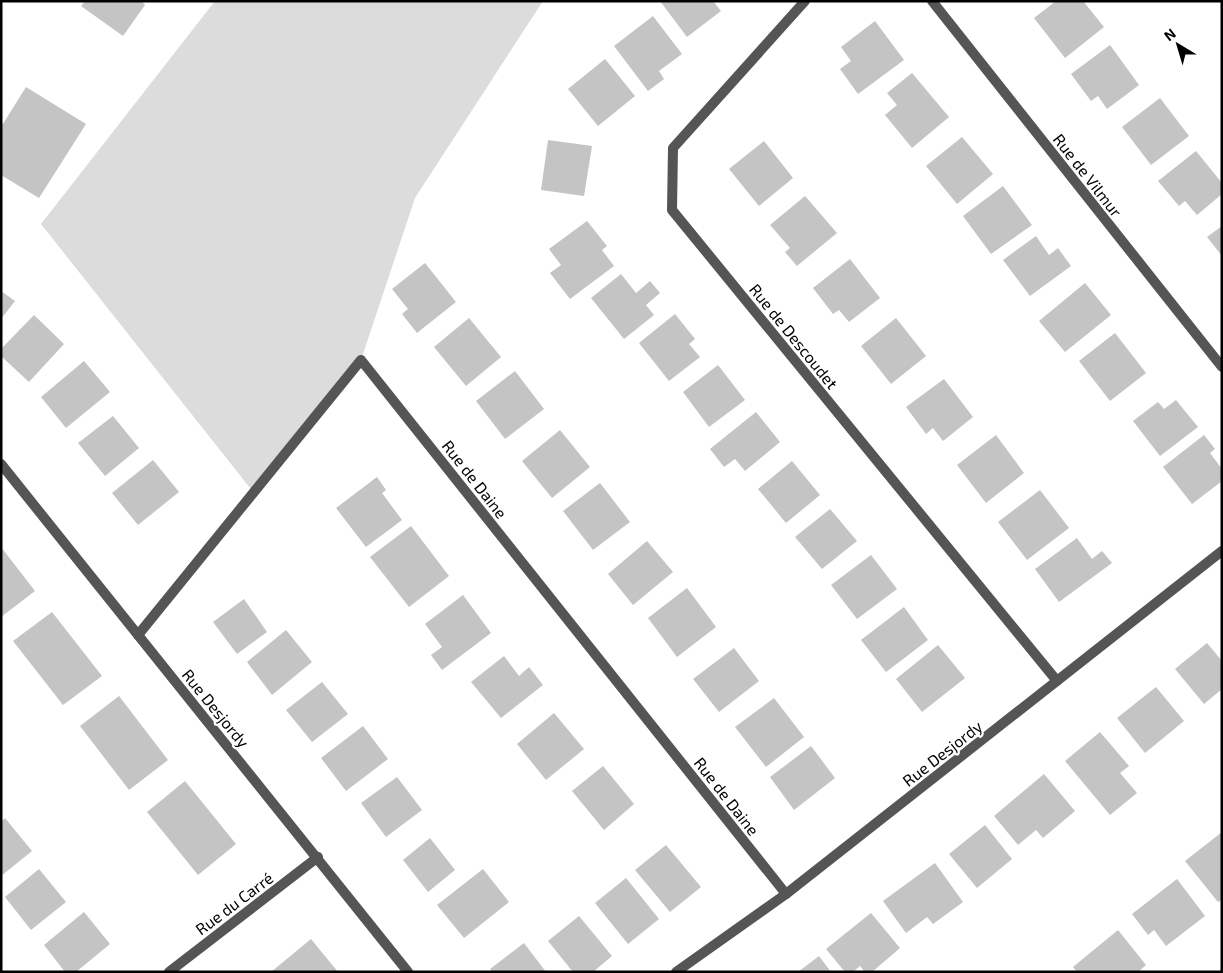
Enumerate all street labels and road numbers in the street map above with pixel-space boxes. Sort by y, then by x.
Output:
street label: Rue de Vilmur [1050,130,1127,221]
street label: Rue de Descoudet [746,280,842,392]
street label: Rue de Daine [439,436,511,522]
street label: Rue Desjordy [178,665,254,752]
street label: Rue Desjordy [899,716,987,791]
street label: Rue de Daine [691,753,763,839]
street label: Rue du Carré [191,868,277,938]

